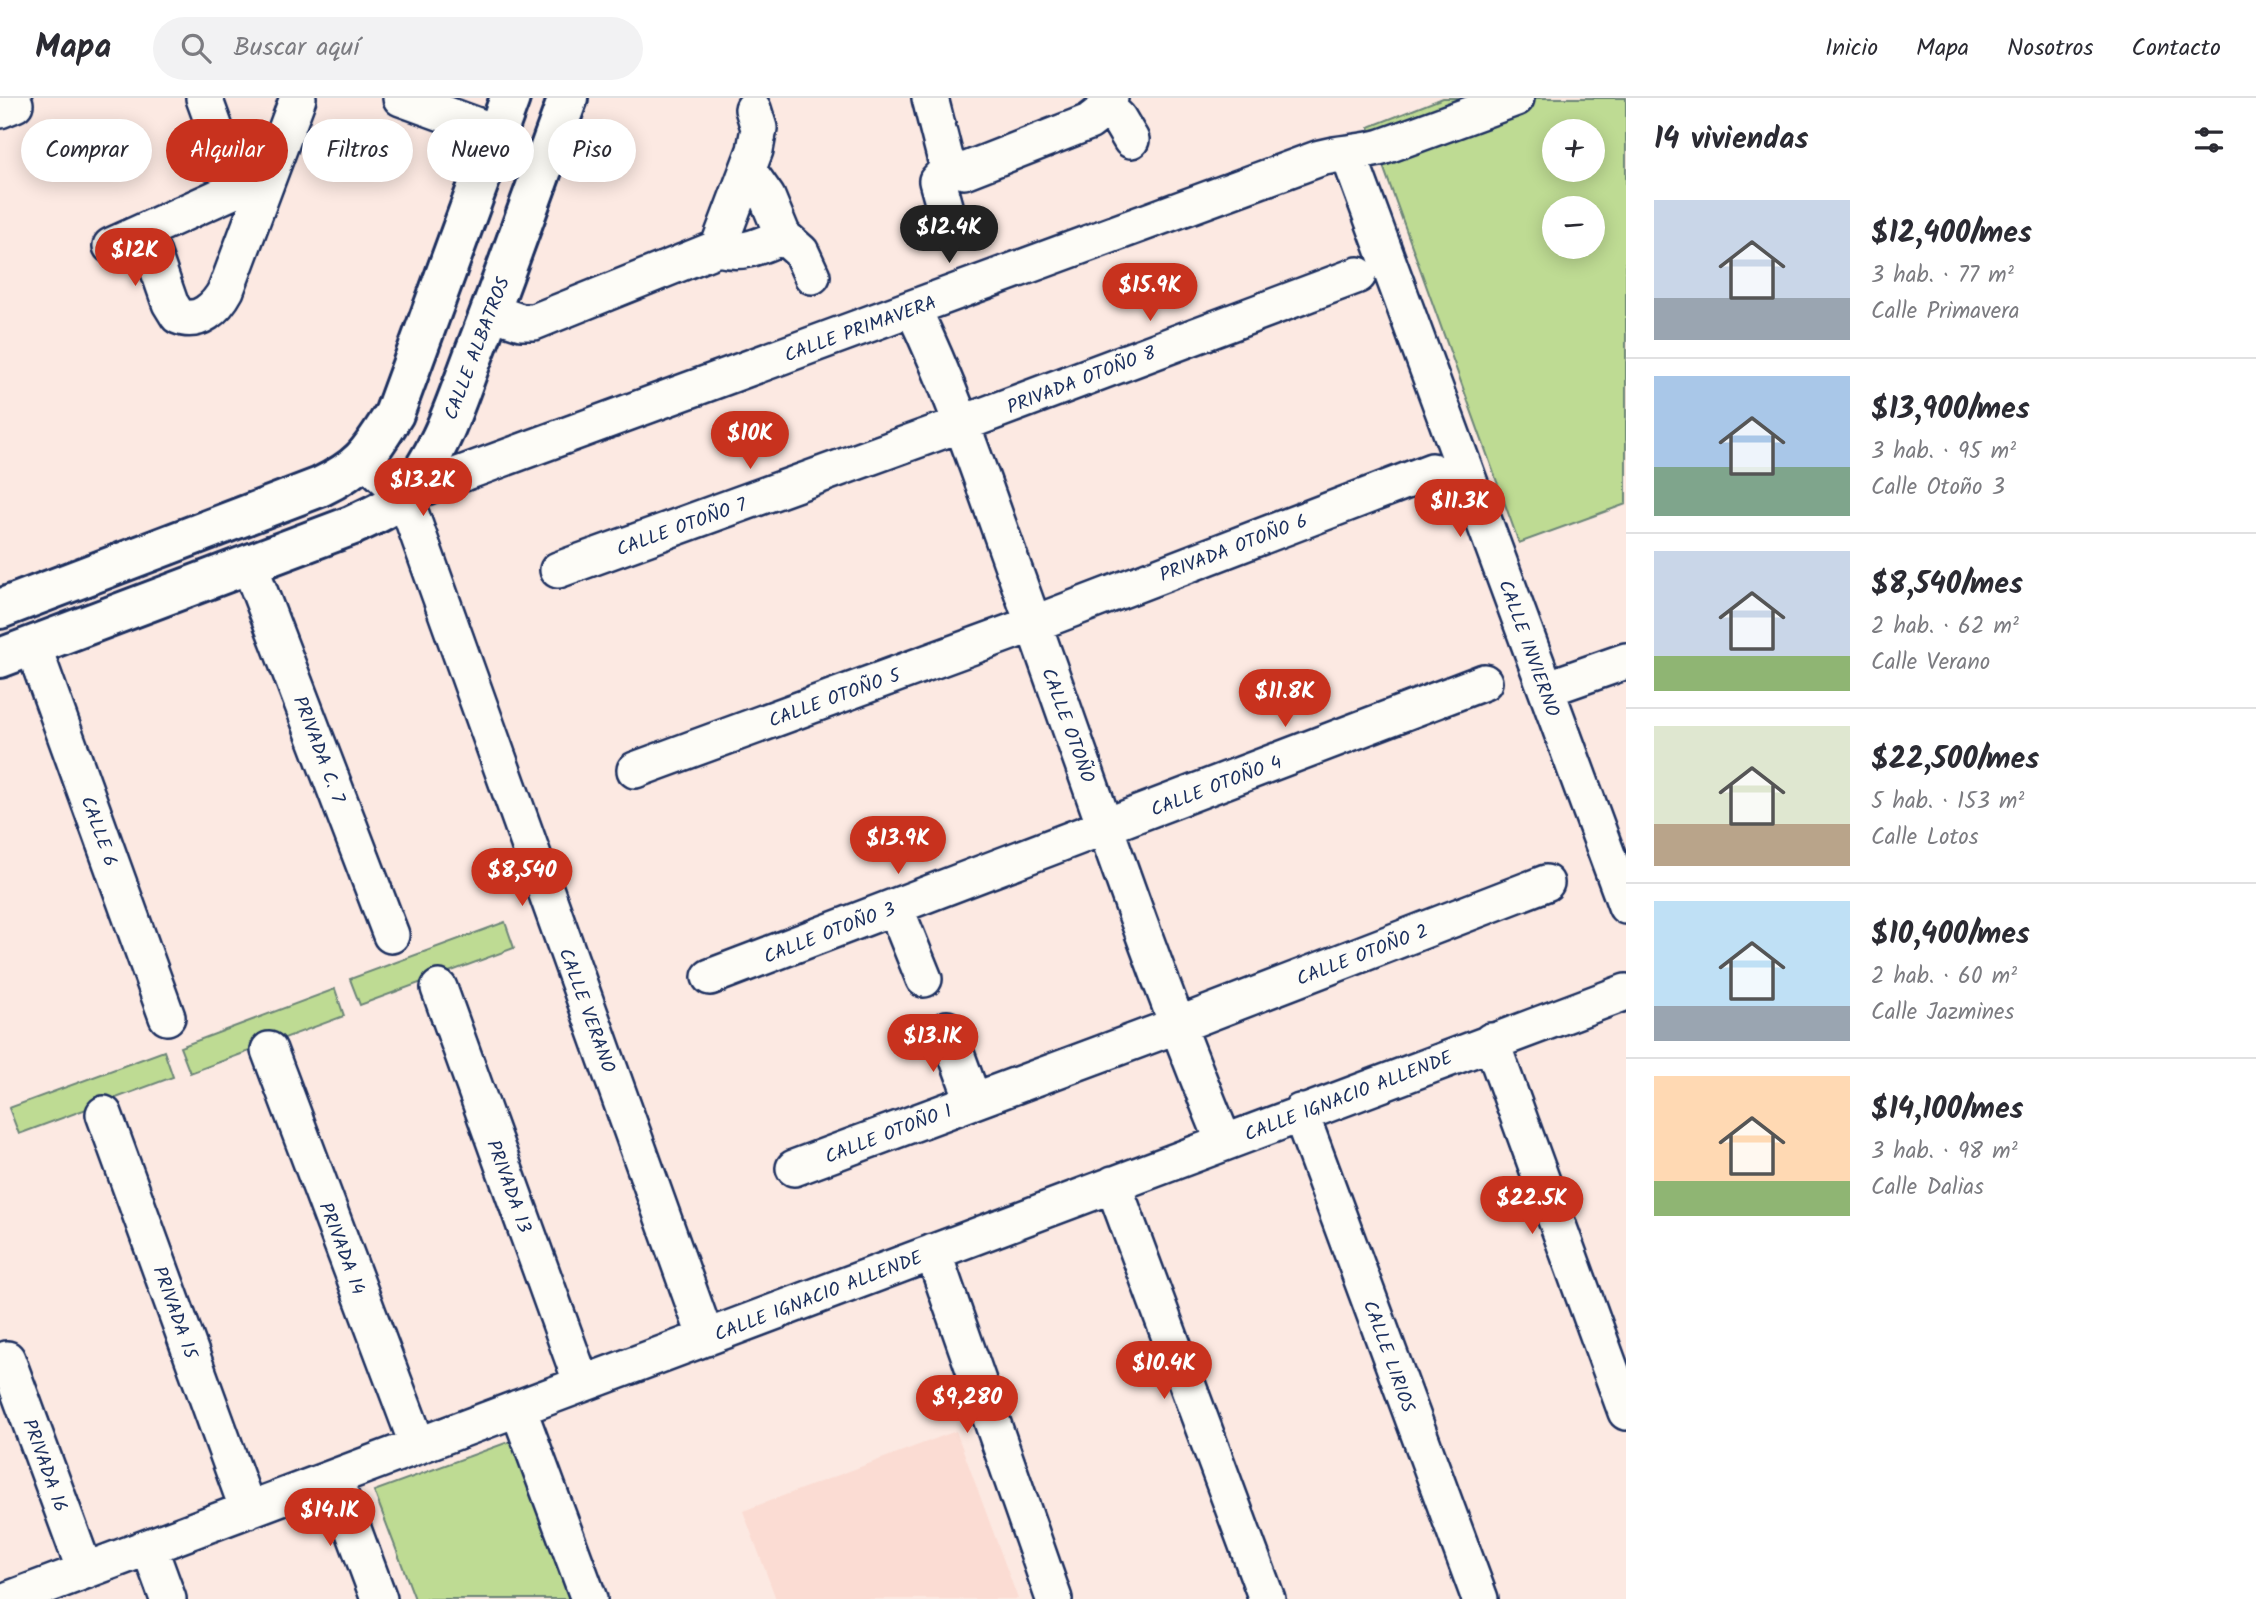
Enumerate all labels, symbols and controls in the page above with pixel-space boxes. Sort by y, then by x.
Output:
search box [153,17,643,80]
text: Mapa [35,22,111,75]
text: Buscar aquí [233,27,360,69]
icon: search [177,29,215,67]
text: Inicio [1825,29,1878,68]
text: Mapa [1916,29,1969,68]
text: Nosotros [2007,29,2094,68]
text: Contacto [2132,29,2221,68]
text: 14 viviendas [1654,116,1809,164]
chip: Comprar [21,119,152,182]
chip: Alquilar [166,119,288,182]
chip: Filtros [302,119,413,182]
chip: Nuevo [427,119,534,182]
chip: Piso [548,119,636,182]
map controls [1542,119,1605,259]
button: + [1542,119,1605,182]
icon: filters [2190,121,2228,159]
button: − [1542,196,1605,259]
pin: $12.4K [892,206,1006,265]
text: $12.4K [916,210,982,246]
text: $12,400/mes [1871,210,2032,258]
pin: $12K [94,228,176,288]
icon: home [1710,228,1794,312]
text: $12K [111,233,159,269]
text: 3 hab. · 77 m² [1871,258,2014,294]
pin: $15.9K [1093,264,1207,323]
text: $15.9K [1118,268,1182,304]
street label: CALLE ALBATROS [437,273,519,425]
street label: CALLE PRIMAVERA [780,288,941,371]
text: Calle Primavera [1871,294,2020,330]
street label: PRIVADA OTOÑO 8 [1003,338,1161,423]
text: $13,900/mes [1871,386,2030,434]
icon: home [1710,404,1794,488]
pin: $10K [709,412,791,471]
text: $10K [727,416,773,452]
text: 3 hab. · 95 m² [1871,434,2016,470]
pin: $13.2K [366,458,480,518]
text: $13.2K [390,463,456,499]
text: Calle Otoño 3 [1871,470,2005,506]
pin: $11.3K [1403,480,1517,539]
text: $11.3K [1430,484,1490,520]
street label: CALLE OTOÑO 7 [612,490,752,565]
street label: PRIVADA OTOÑO 6 [1155,507,1312,591]
text: $8,540/mes [1871,561,2023,609]
street label: CALLE INVIERNO [1489,576,1567,722]
icon: home [1710,579,1794,663]
text: 2 hab. · 62 m² [1871,609,2019,645]
text: Calle Verano [1871,645,1990,681]
street label: CALLE OTOÑO 5 [765,661,906,737]
street label: CALLE OTOÑO [1032,664,1102,788]
pin: $11.8K [1228,670,1342,729]
text: $11.8K [1255,674,1315,710]
street label: PRIVADA C. 7 [284,692,353,809]
text: $22,500/mes [1871,736,2039,784]
street label: CALLE OTOÑO 4 [1147,748,1287,826]
icon: home [1710,754,1794,838]
text: 5 hab. · 153 m² [1871,784,2024,820]
street label: CALLE 6 [72,792,125,871]
pin: $13.9K [841,816,955,876]
text: Calle Lotos [1871,820,1979,856]
text: $13.9K [866,821,930,857]
pin: $8,540 [465,848,579,908]
text: $8,540 [487,853,557,889]
street label: CALLE OTOÑO 3 [760,895,900,973]
text: $10,400/mes [1871,911,2030,959]
street label: CALLE OTOÑO 2 [1292,917,1433,995]
icon: home [1710,929,1794,1013]
street label: CALLE VERANO [550,944,623,1078]
text: 2 hab. · 60 m² [1871,959,2017,995]
text: Calle Jazmines [1871,995,2014,1031]
pin: $13.1K [876,1014,990,1074]
text: $13.1K [903,1019,963,1055]
street label: CALLE IGNACIO ALLENDE [1240,1043,1458,1150]
text: $14,100/mes [1871,1086,2024,1134]
street label: CALLE OTOÑO 1 [821,1097,957,1173]
icon: home [1710,1104,1794,1188]
text: 3 hab. · 98 m² [1871,1134,2018,1170]
street label: PRIVADA 13 [477,1136,539,1238]
text: Calle Dalias [1871,1170,1984,1206]
pin: $22.5K [1475,1176,1589,1236]
text: $22.5K [1496,1181,1568,1217]
street label: PRIVADA 14 [310,1198,372,1299]
street label: CALLE IGNACIO ALLENDE [710,1243,928,1350]
street label: PRIVADA 15 [144,1262,205,1365]
street label: CALLE LIRIOS [1354,1296,1422,1417]
pin: $10.4K [1107,1342,1221,1401]
text: $10.4K [1132,1346,1196,1382]
pin: $9,280 [910,1376,1024,1435]
text: $9,280 [932,1380,1002,1416]
street label: PRIVADA 16 [13,1415,75,1516]
pin: $14.1K [273,1488,387,1548]
text: $14.1K [300,1493,360,1529]

